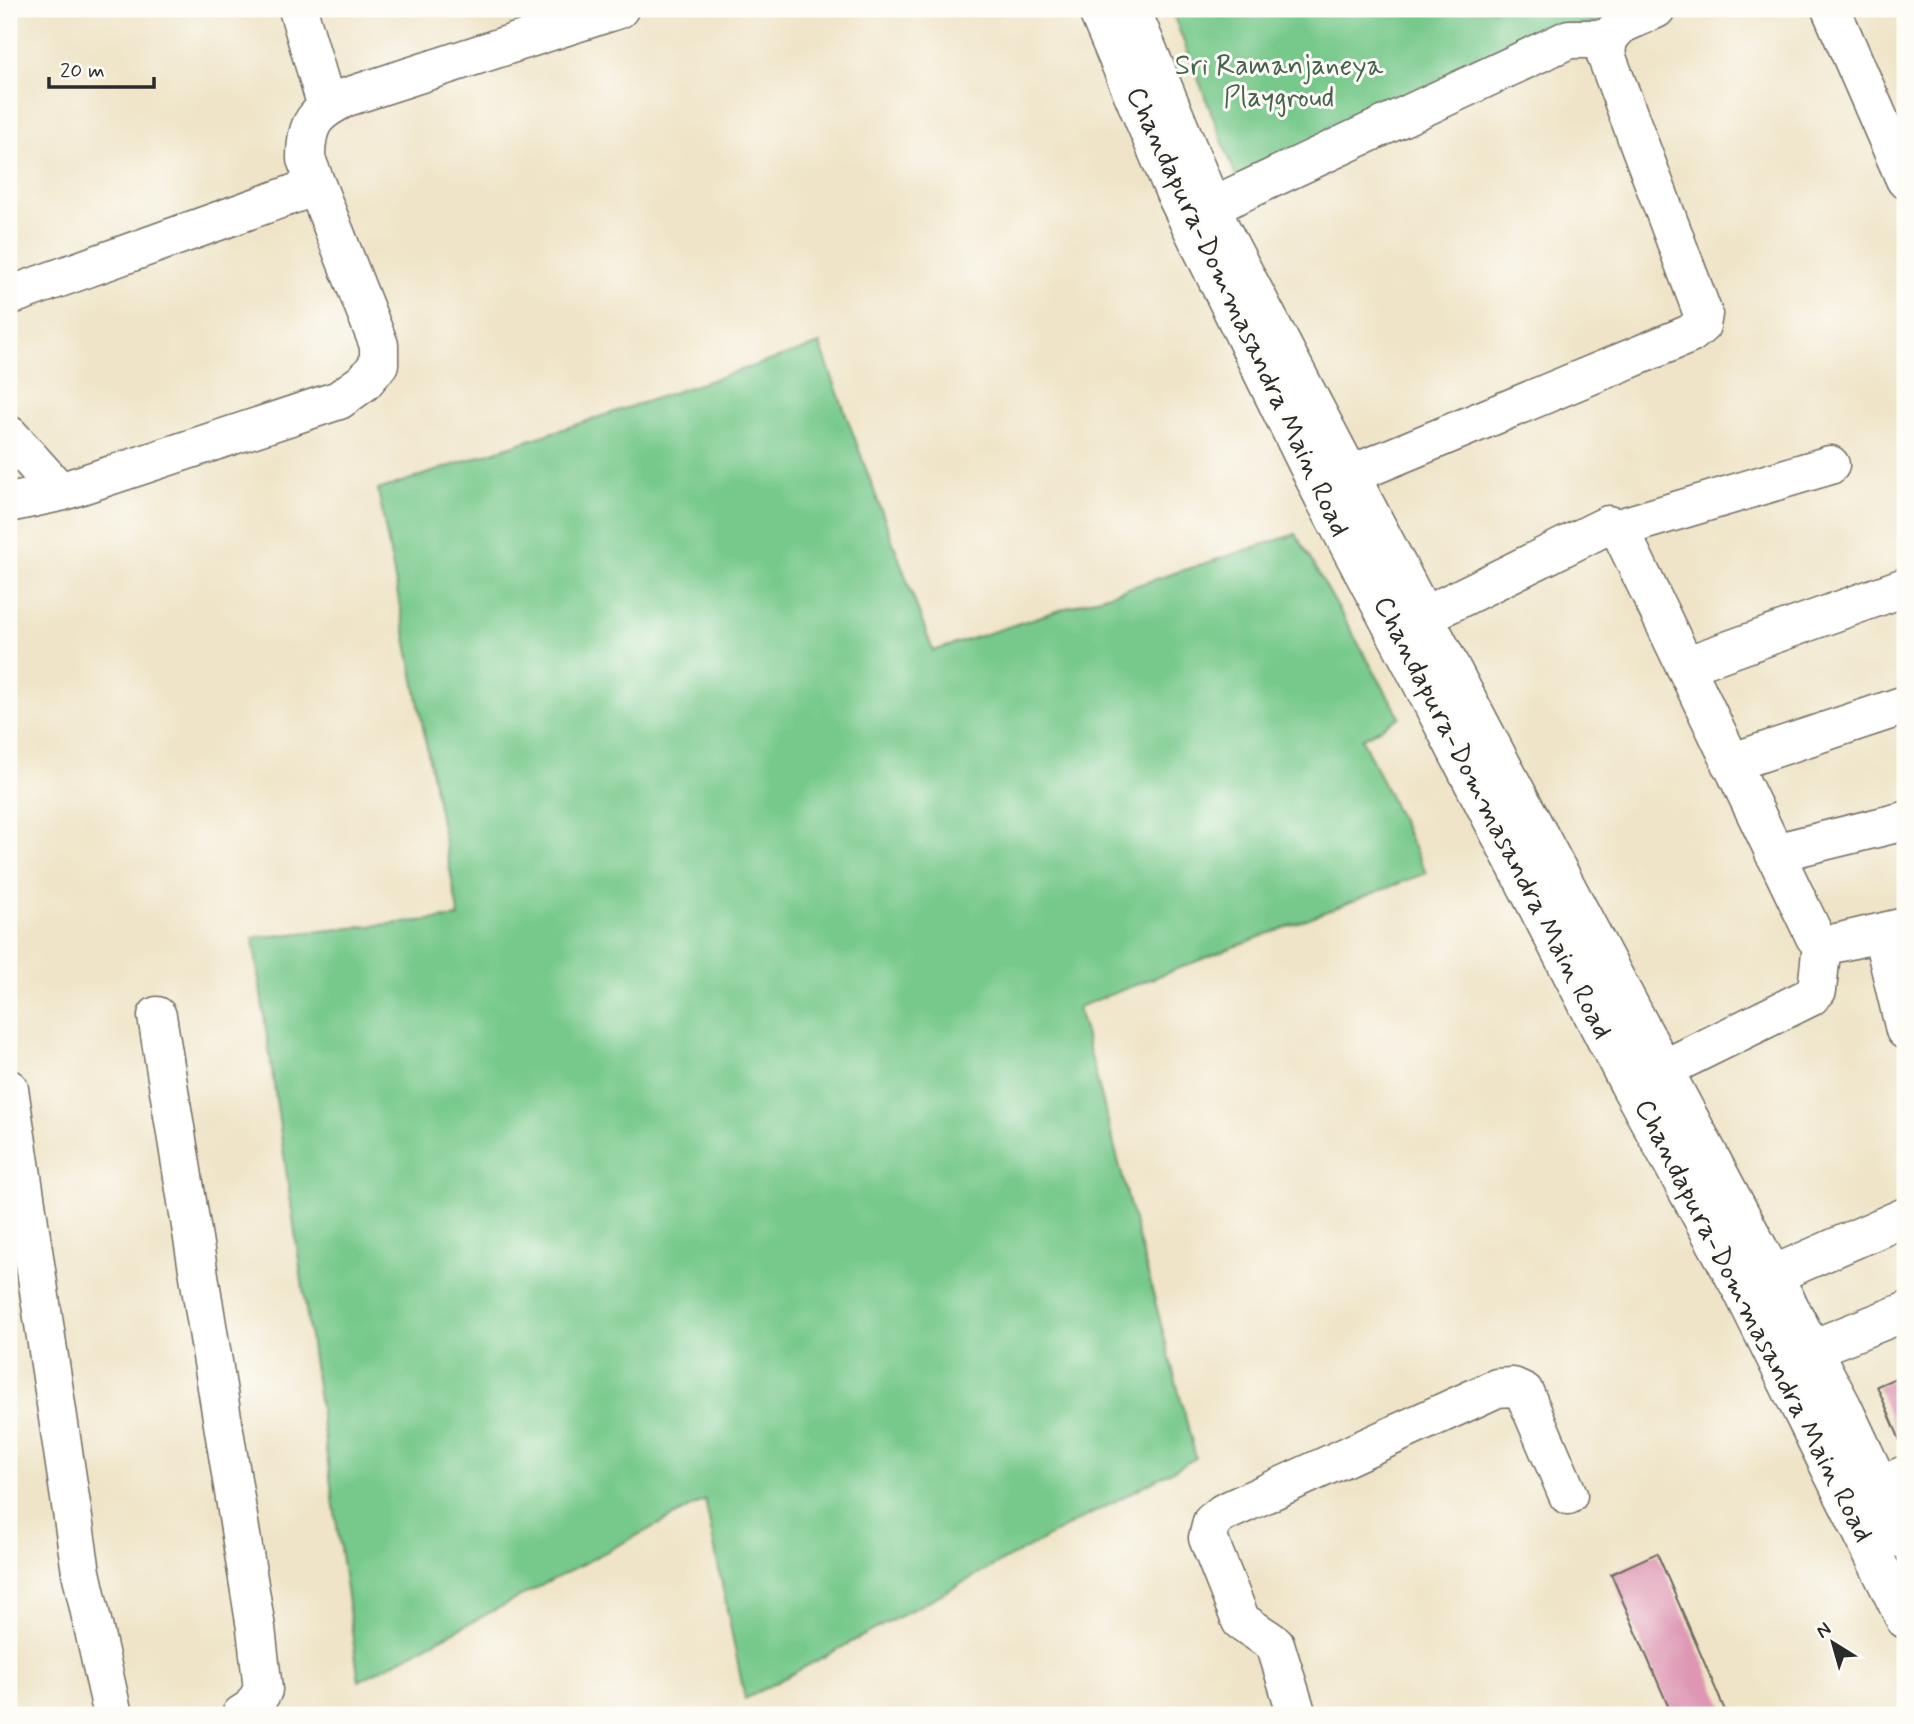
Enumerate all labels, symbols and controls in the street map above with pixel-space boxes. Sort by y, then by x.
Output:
scale bar [49,46,154,90]
park label: Sri Ramanjaneya Playgroud [1175,48,1384,117]
text: 20 m [60,57,105,85]
street label: Chandapura-Dommasandra Main Road [1116,81,1358,543]
street label: Chandapura-Dommasandra Main Road [1364,590,1620,1046]
street label: Chandapura-Dommasandra Main Road [1625,1093,1881,1549]
north arrow [1798,1608,1868,1678]
text: N [1811,1617,1836,1644]

